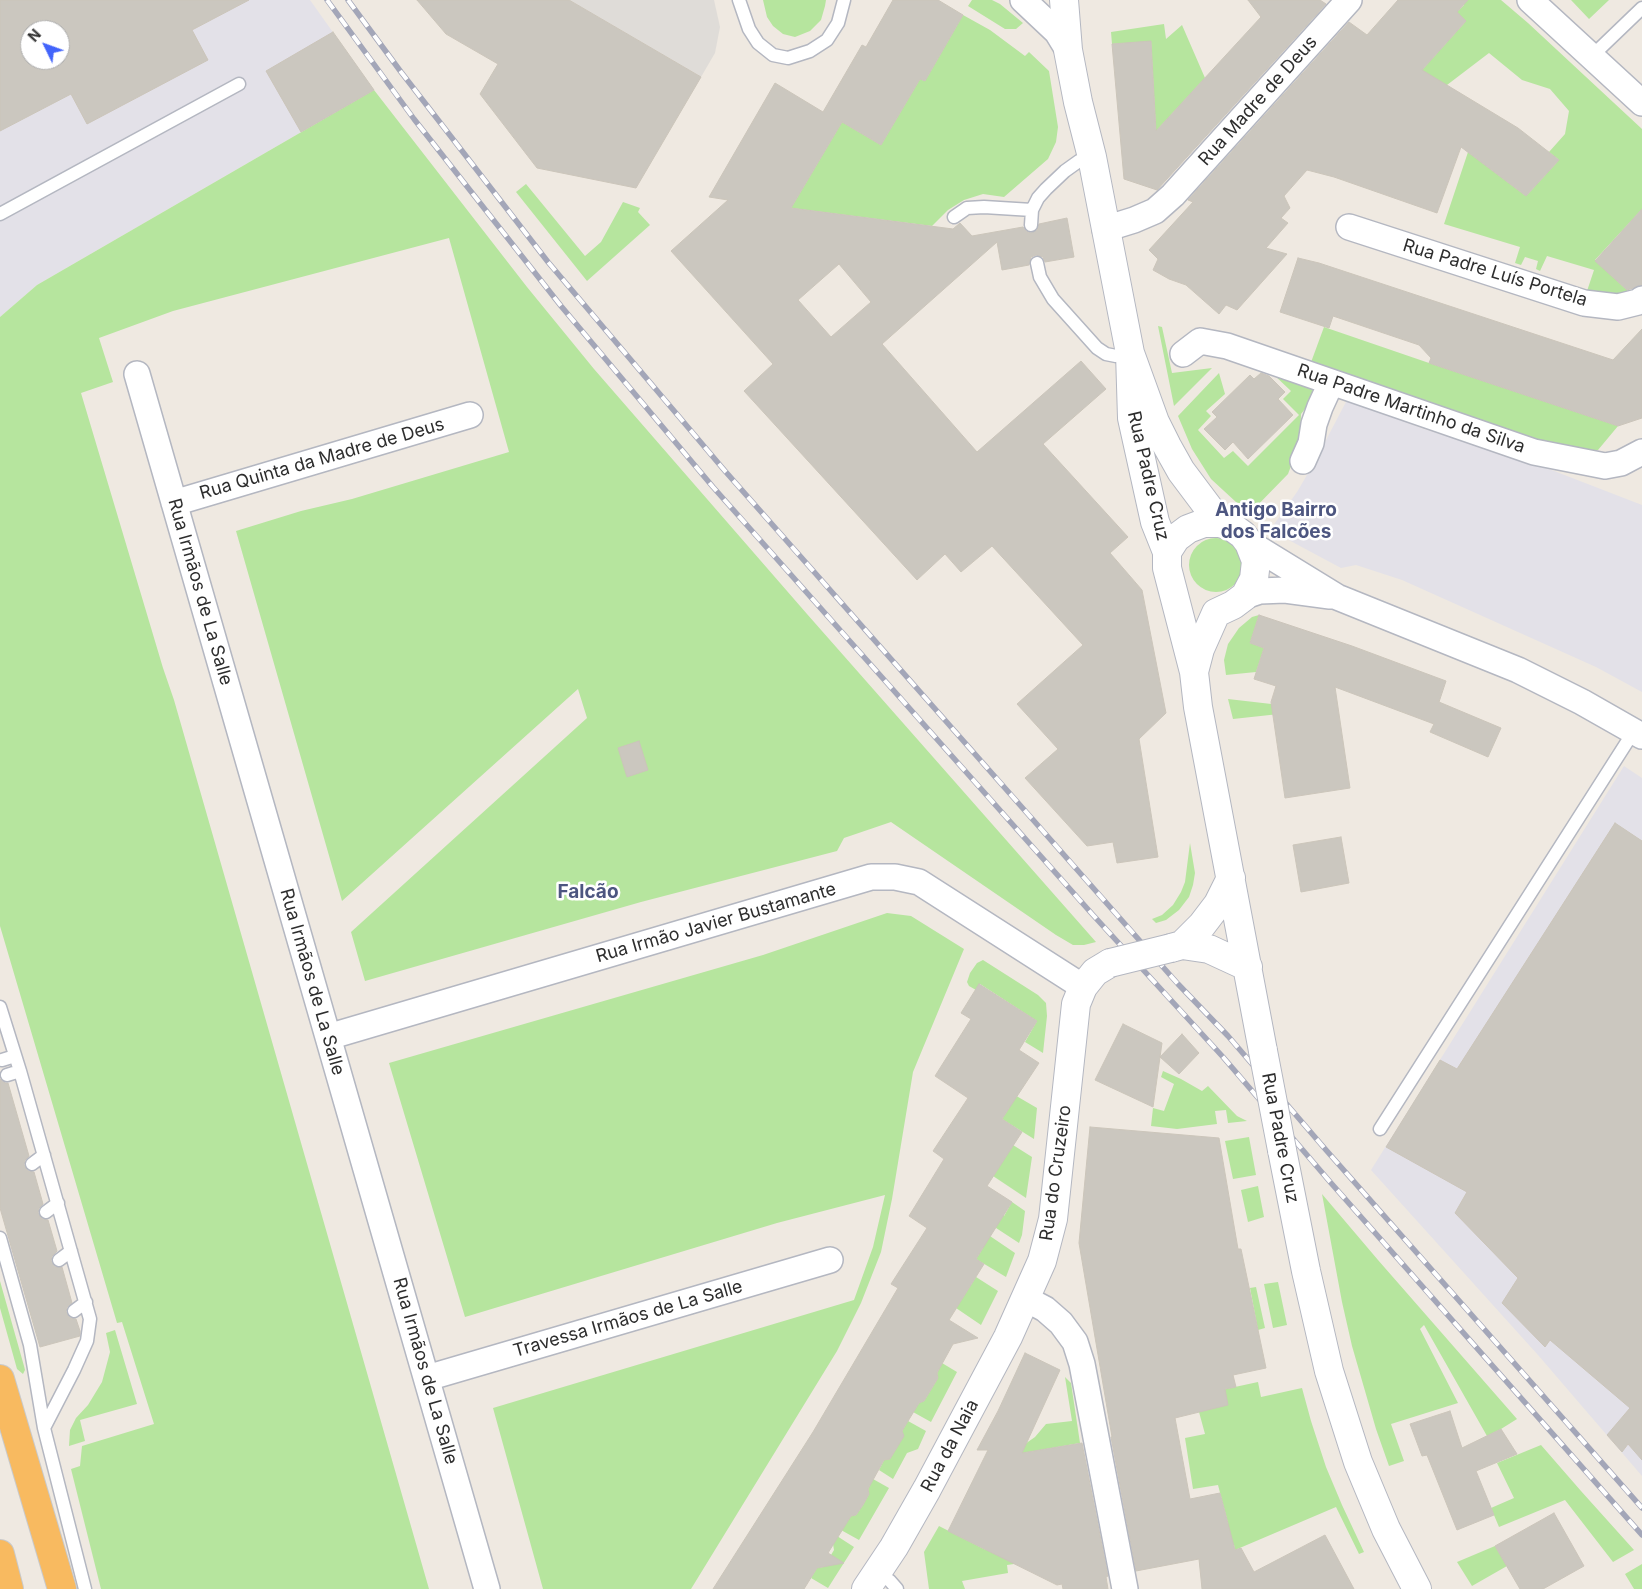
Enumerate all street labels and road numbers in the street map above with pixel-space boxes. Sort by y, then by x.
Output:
street label: Rua Madre de Deus [1194,32,1322,170]
street label: Rua Padre Luís Portela [1400,235,1590,311]
street label: Rua Padre Martinho da Silva [1294,360,1528,458]
street label: Rua Padre Cruz [1123,409,1173,543]
street label: Rua Quinta da Madre de Deus [197,414,447,504]
street label: Rua Irmãos de La Salle [163,496,237,688]
street label: Rua Irmão Javier Bustamante [594,878,838,968]
street label: Rua Irmãos de La Salle [275,886,349,1078]
street label: Rua Padre Cruz [1257,1071,1303,1205]
street label: Rua do Cruzeiro [1036,1104,1076,1242]
street label: Rua Irmãos de La Salle [388,1275,462,1467]
street label: Travessa Irmãos de La Salle [511,1276,745,1362]
street label: Rua da Naia [917,1396,983,1496]

